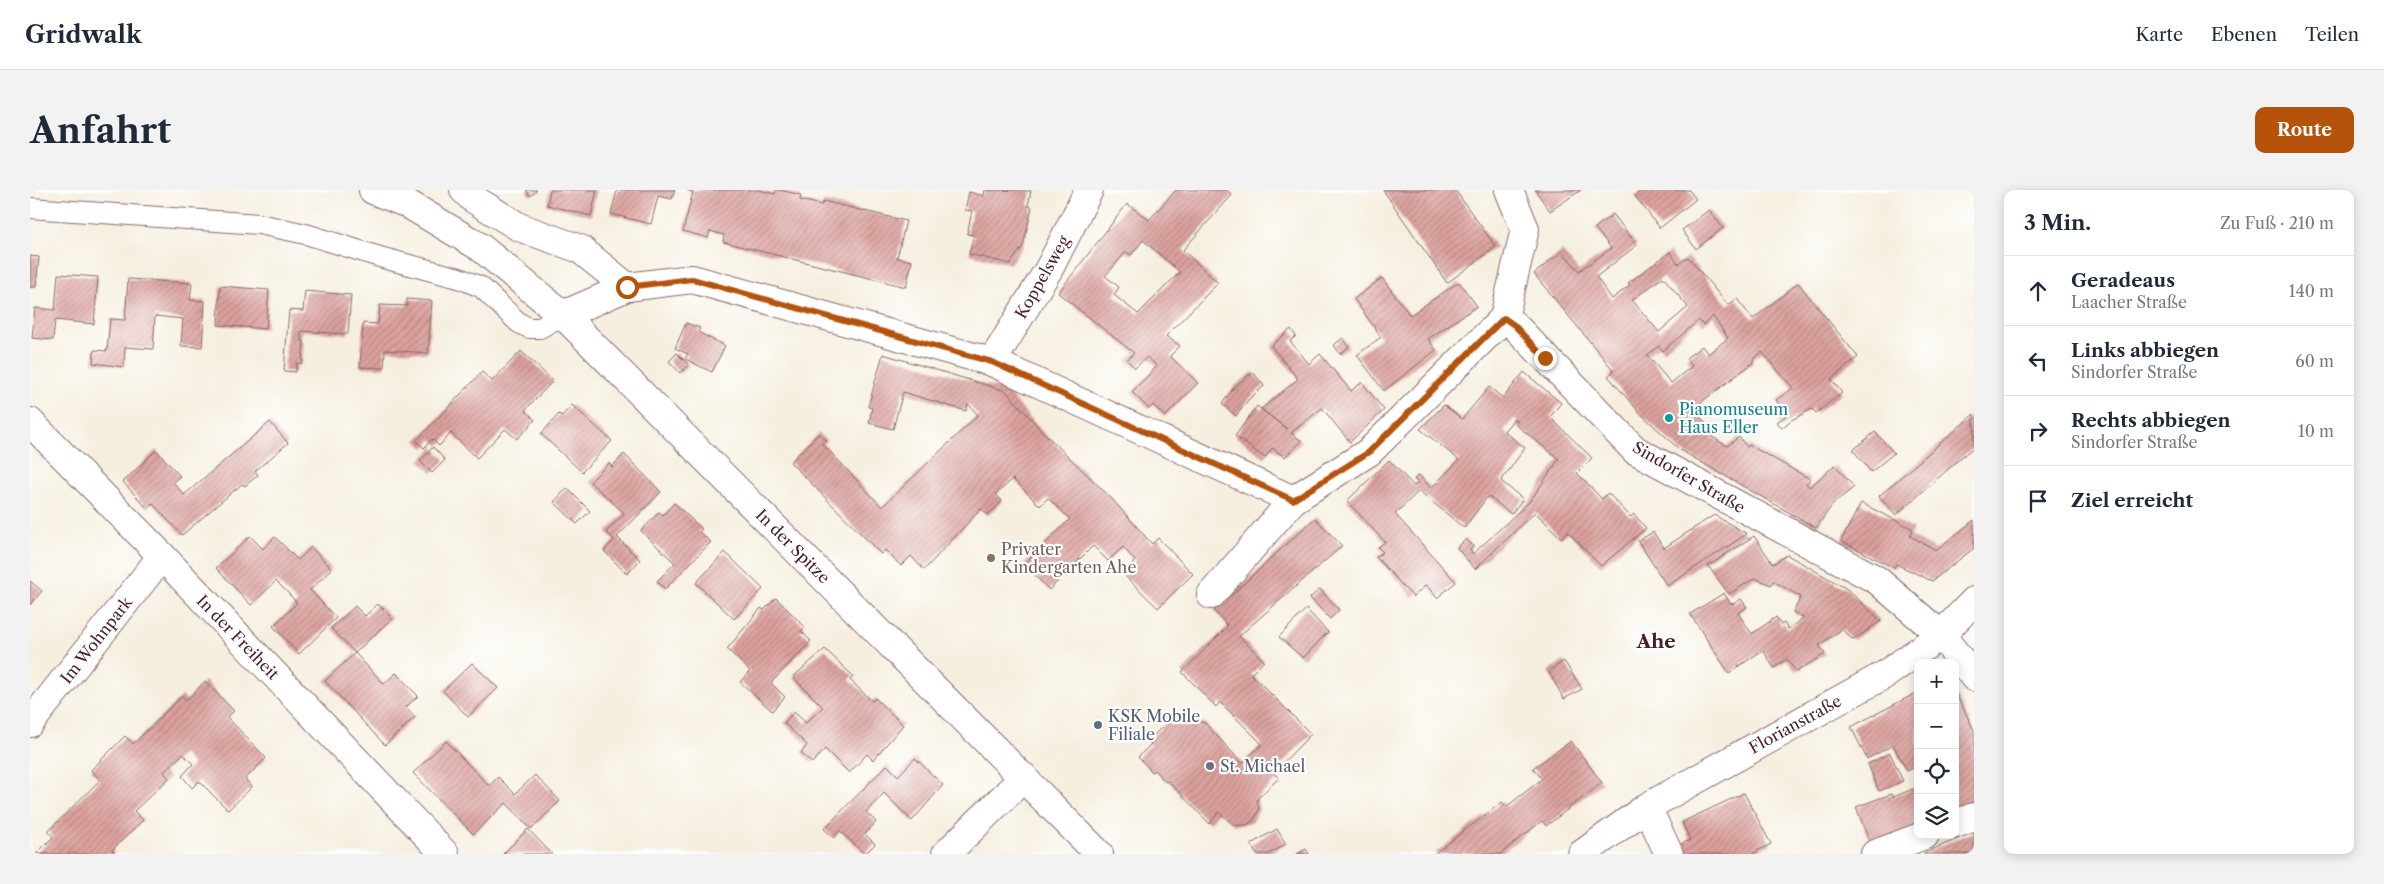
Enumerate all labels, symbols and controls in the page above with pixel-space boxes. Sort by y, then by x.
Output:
text: Gridwalk [25,20,142,49]
text: Karte [2135,24,2183,46]
text: Ebenen [2211,24,2277,46]
text: Teilen [2305,24,2359,46]
button: Route [2255,107,2354,153]
text: Anfahrt [30,109,171,152]
text: 3 Min. [2024,210,2091,235]
text: Zu Fuß · 210 m [2220,213,2334,233]
street label: Koppelsweg [1010,232,1074,322]
text: Geradeaus [2071,269,2175,292]
route start [616,276,639,299]
icon: ahead [2024,277,2052,305]
text: 140 m [2289,281,2334,301]
text: Laacher Straße [2071,292,2187,312]
text: Links abbiegen [2071,339,2219,362]
route end [1534,347,1557,370]
icon: left [2024,347,2052,375]
text: 60 m [2295,351,2334,371]
text: Sindorfer Straße [2071,362,2197,382]
place label: Pianomuseum Haus Eller [1679,399,1788,437]
text: Rechts abbiegen [2071,409,2231,432]
marker: Pianomuseum Haus Eller [1663,412,1675,424]
icon: right [2024,417,2052,445]
text: 10 m [2298,421,2334,441]
text: Sindorfer Straße [2071,432,2197,452]
street label: Sindorfer Straße [1629,437,1749,517]
icon: arrive [2024,487,2052,515]
text: Ziel erreicht [2071,489,2193,512]
street label: In der Spitze [752,505,834,587]
place label: Privater Kindergarten Ahe [1001,539,1136,577]
marker: Privater Kindergarten Ahe [985,552,997,564]
street label: In der Freiheit [193,591,284,684]
street label: Im Wohnpark [56,592,137,687]
district label: Ahe [1635,630,1676,653]
map controls [1914,659,1959,839]
button: + [1914,659,1959,704]
street label: Florianstraße [1745,690,1845,758]
button: − [1914,704,1959,749]
place label: KSK Mobile Filiale [1108,706,1200,744]
marker: KSK Mobile Filiale [1092,719,1104,731]
button: locate [1914,749,1959,794]
place label: St. Michael [1220,756,1306,776]
marker: St. Michael [1204,760,1216,772]
button: layers [1914,794,1959,839]

